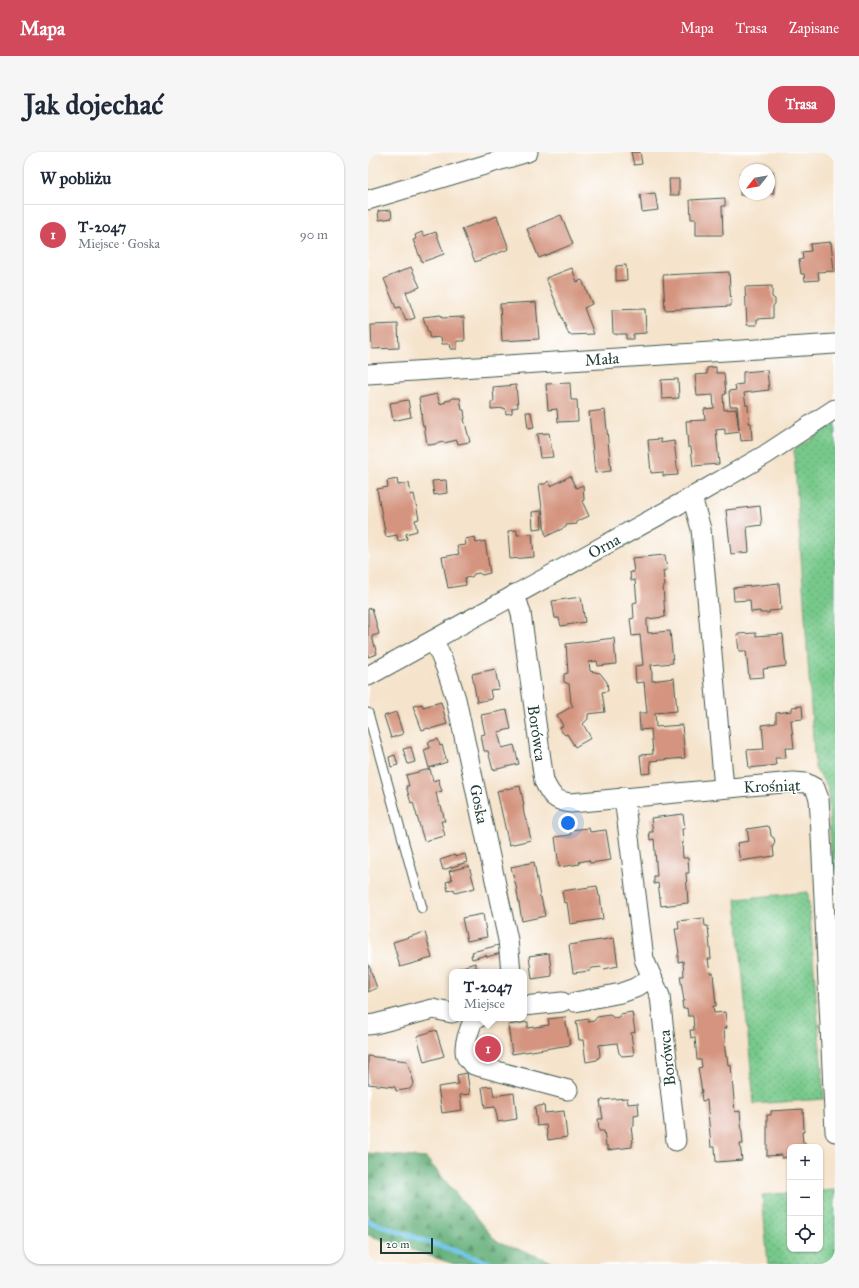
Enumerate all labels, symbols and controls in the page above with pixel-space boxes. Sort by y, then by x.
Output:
text: Mapa [20,17,65,40]
text: Mapa [680,20,714,37]
text: Trasa [736,20,767,37]
text: Zapisane [789,20,839,37]
button: Trasa [768,86,835,123]
text: Jak dojechać [24,87,163,122]
north arrow [739,164,775,200]
text: W pobliżu [40,168,111,189]
text: T-2047 [78,218,126,236]
text: 1 [50,227,56,243]
text: 90 m [300,227,328,243]
text: Miejsce · Goska [78,236,160,252]
street label: Mała [584,348,620,370]
street label: Orna [585,529,624,562]
street label: Borówca [524,704,550,763]
street label: Krośniąt [743,776,801,796]
street label: Goska [466,783,492,826]
your location [558,813,578,833]
popup [449,969,527,1021]
text: T-2047 [464,978,512,996]
text: Miejsce [464,996,505,1012]
street label: Borówca [655,1029,679,1087]
pin: 1 [475,1034,501,1064]
map controls [787,1144,823,1252]
button: + [787,1144,823,1180]
button: − [787,1180,823,1216]
button: locate [787,1216,823,1252]
scale bar [380,1236,433,1255]
text: 20 m [386,1238,409,1251]

